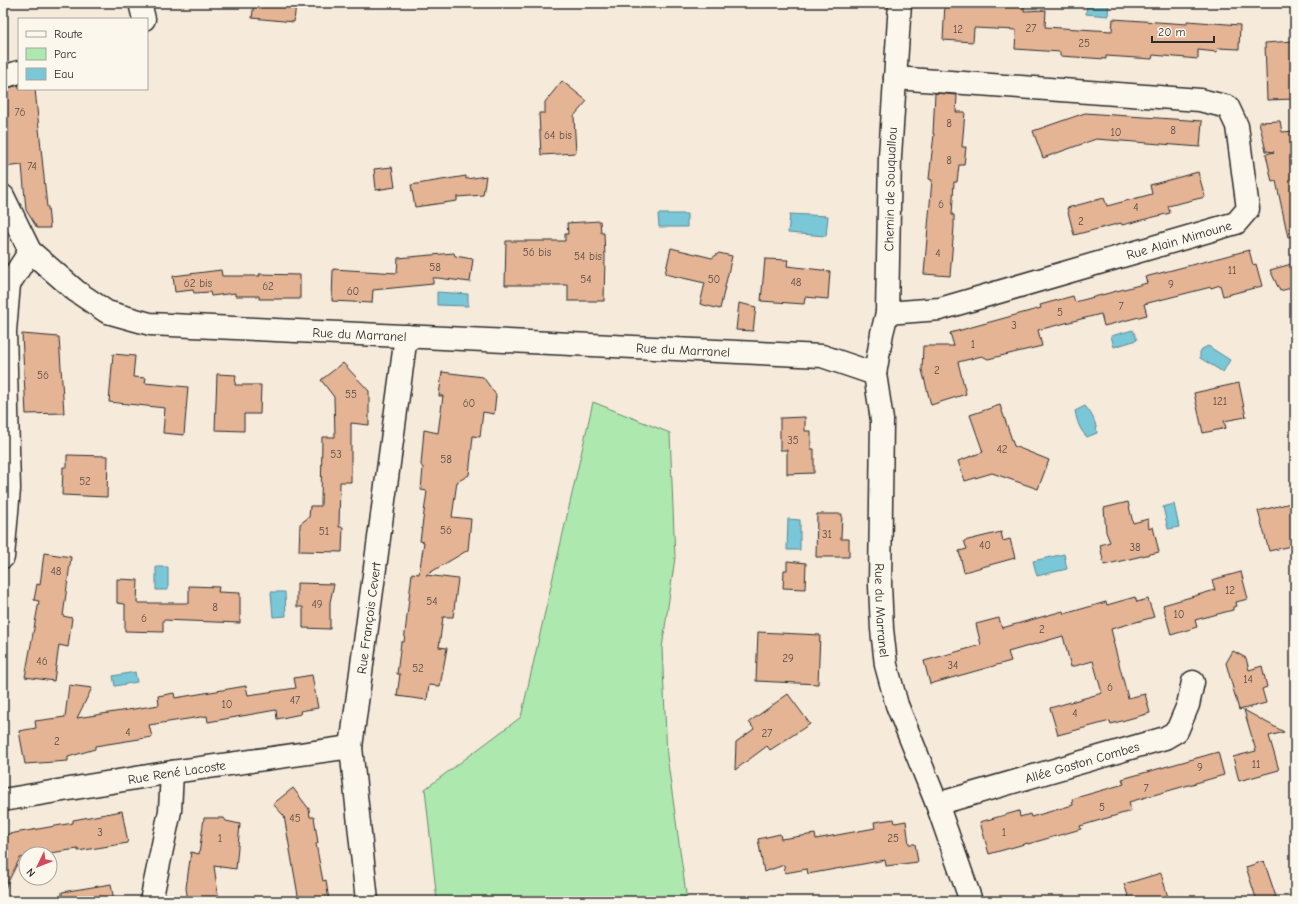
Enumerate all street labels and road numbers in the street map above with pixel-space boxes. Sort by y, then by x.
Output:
street label: Chemin de Souquallou [881,127,899,252]
street label: Rue Alain Mimoune [1125,217,1234,262]
street label: Rue du Marranel [312,324,407,344]
street label: Rue du Marranel [636,340,730,359]
street label: Rue François Cevert [353,560,383,675]
street label: Rue du Marranel [872,563,893,658]
street label: Allée Gaston Combes [1023,738,1141,786]
street label: Rue René Lacoste [127,757,227,787]

